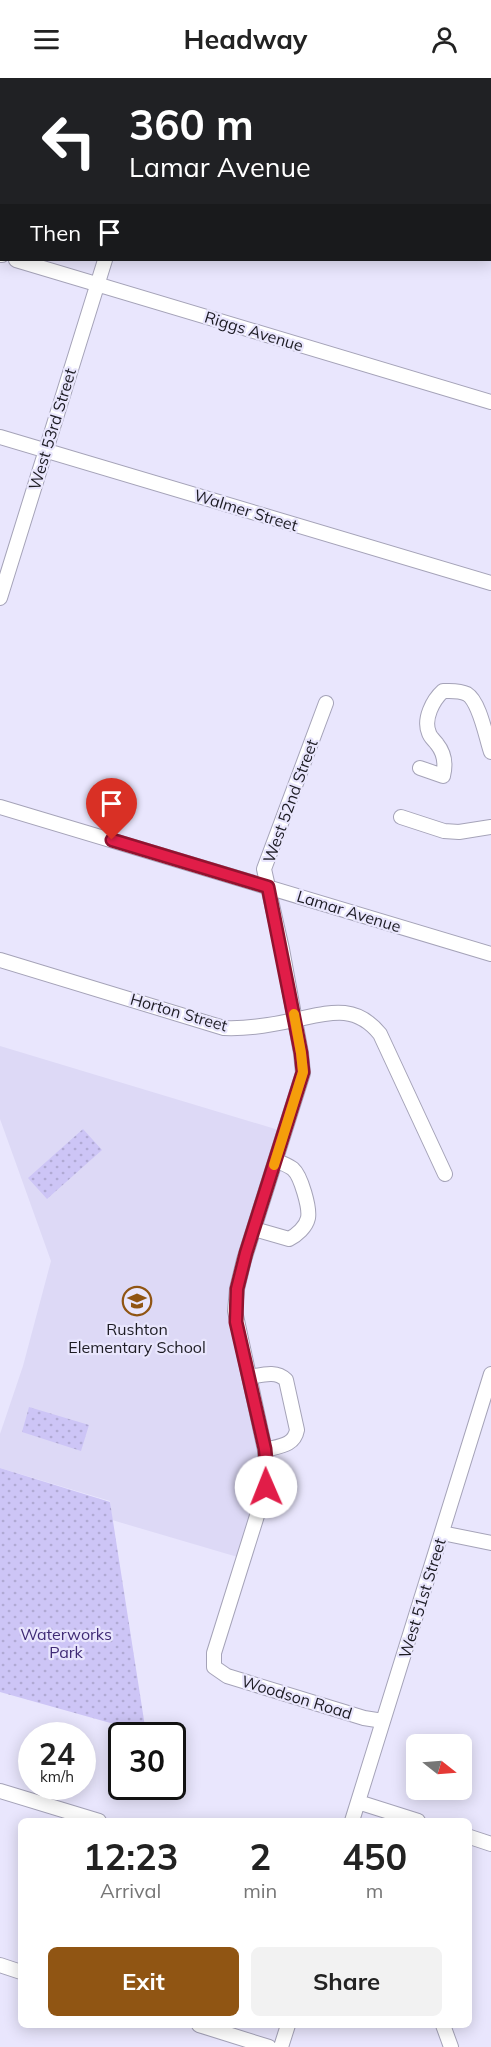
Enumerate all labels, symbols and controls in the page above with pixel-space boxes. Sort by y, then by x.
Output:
text: Headway [183,22,308,56]
icon: menu [30,23,63,56]
icon: person [428,23,461,56]
text: 360 m [129,98,254,151]
icon: left [30,102,108,180]
text: Lamar Avenue [129,150,311,184]
icon: arrive [93,216,126,249]
text: Then [30,219,81,247]
street label: Riggs Avenue [202,307,306,355]
street label: West 53rd Street [24,365,80,492]
street label: Walmer Street [192,485,301,535]
street label: West 52nd Street [258,736,322,865]
pin [86,778,137,840]
icon: arrive [95,787,128,820]
street label: Lamar Avenue [295,886,403,936]
street label: Horton Street [128,989,230,1036]
school or university icon: Rushton Elementary School [121,1285,153,1317]
place label: Rushton Elementary School [68,1319,206,1357]
position arrow [234,1455,298,1519]
street label: West 51st Street [394,1535,450,1660]
park label: Waterworks Park [20,1624,112,1662]
street label: Woodson Road [239,1671,355,1723]
speed limit sign: 30 [108,1722,186,1800]
north arrow [406,1734,472,1800]
map controls [406,1734,472,1800]
text: 24 [39,1735,75,1773]
text: km/h [40,1767,74,1786]
text: 12:23 [83,1834,178,1879]
text: 2 [249,1834,271,1879]
text: 450 [342,1834,407,1879]
text: Arrival [100,1878,161,1903]
text: min [243,1878,277,1903]
text: m [366,1878,383,1903]
button: Exit [48,1947,239,2016]
button: Share [251,1947,442,2016]

